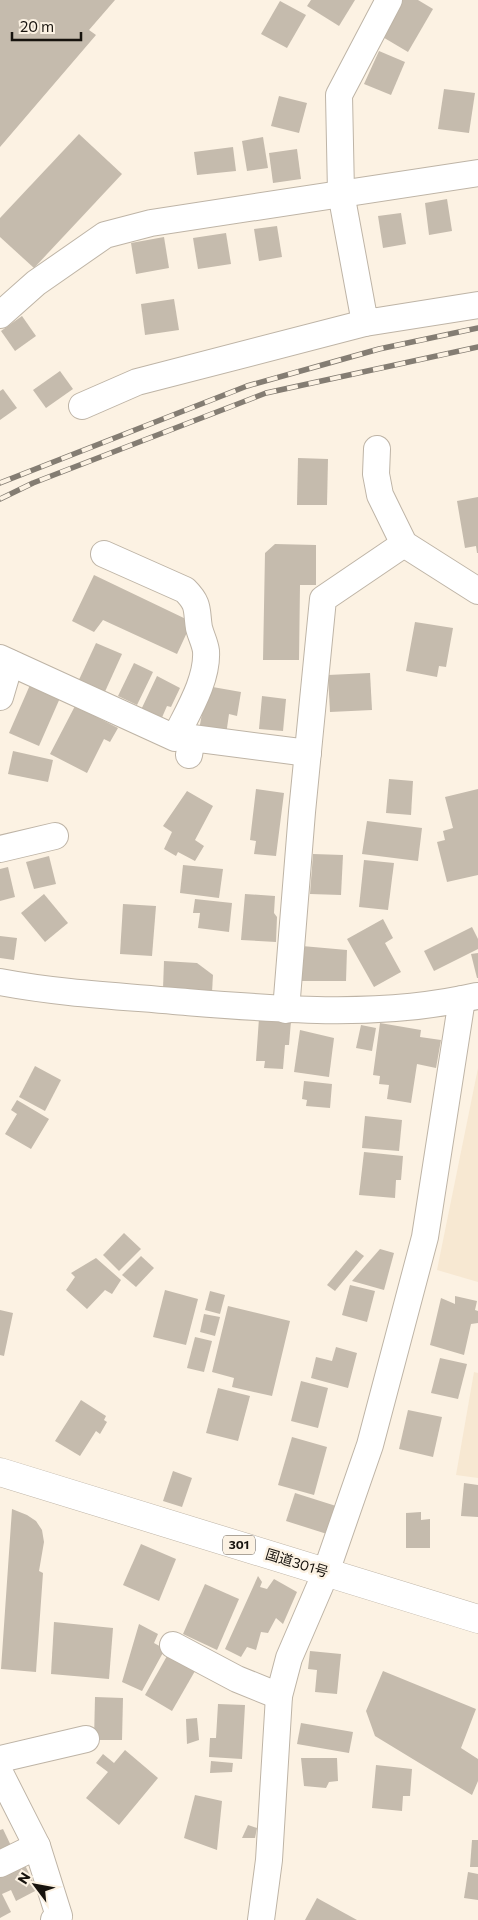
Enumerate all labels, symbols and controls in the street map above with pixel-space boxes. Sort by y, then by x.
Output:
scale bar [12,10,81,42]
text: 20 m [20,17,54,35]
road number: 301 [223,1536,255,1554]
street label: 国道301号 [264,1545,331,1580]
north arrow [10,1860,60,1910]
text: N [14,1869,34,1887]

